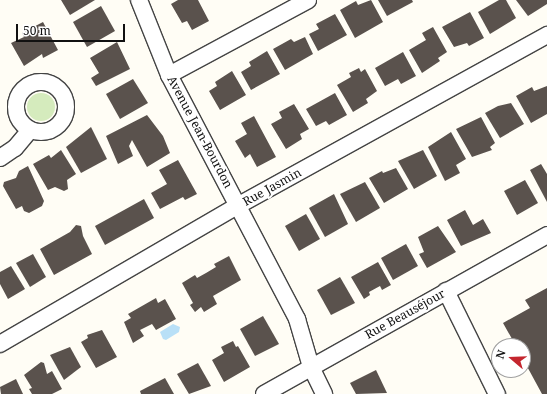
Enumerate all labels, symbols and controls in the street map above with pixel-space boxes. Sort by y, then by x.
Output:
scale bar [18,16,127,42]
text: 50 m [23,22,51,39]
street label: Avenue Jean-Bourdon [164,73,236,191]
street label: Rue Jasmin [240,165,304,209]
street label: Rue Beauséjour [362,286,448,342]
north arrow [491,338,531,378]
text: N [492,348,509,361]

